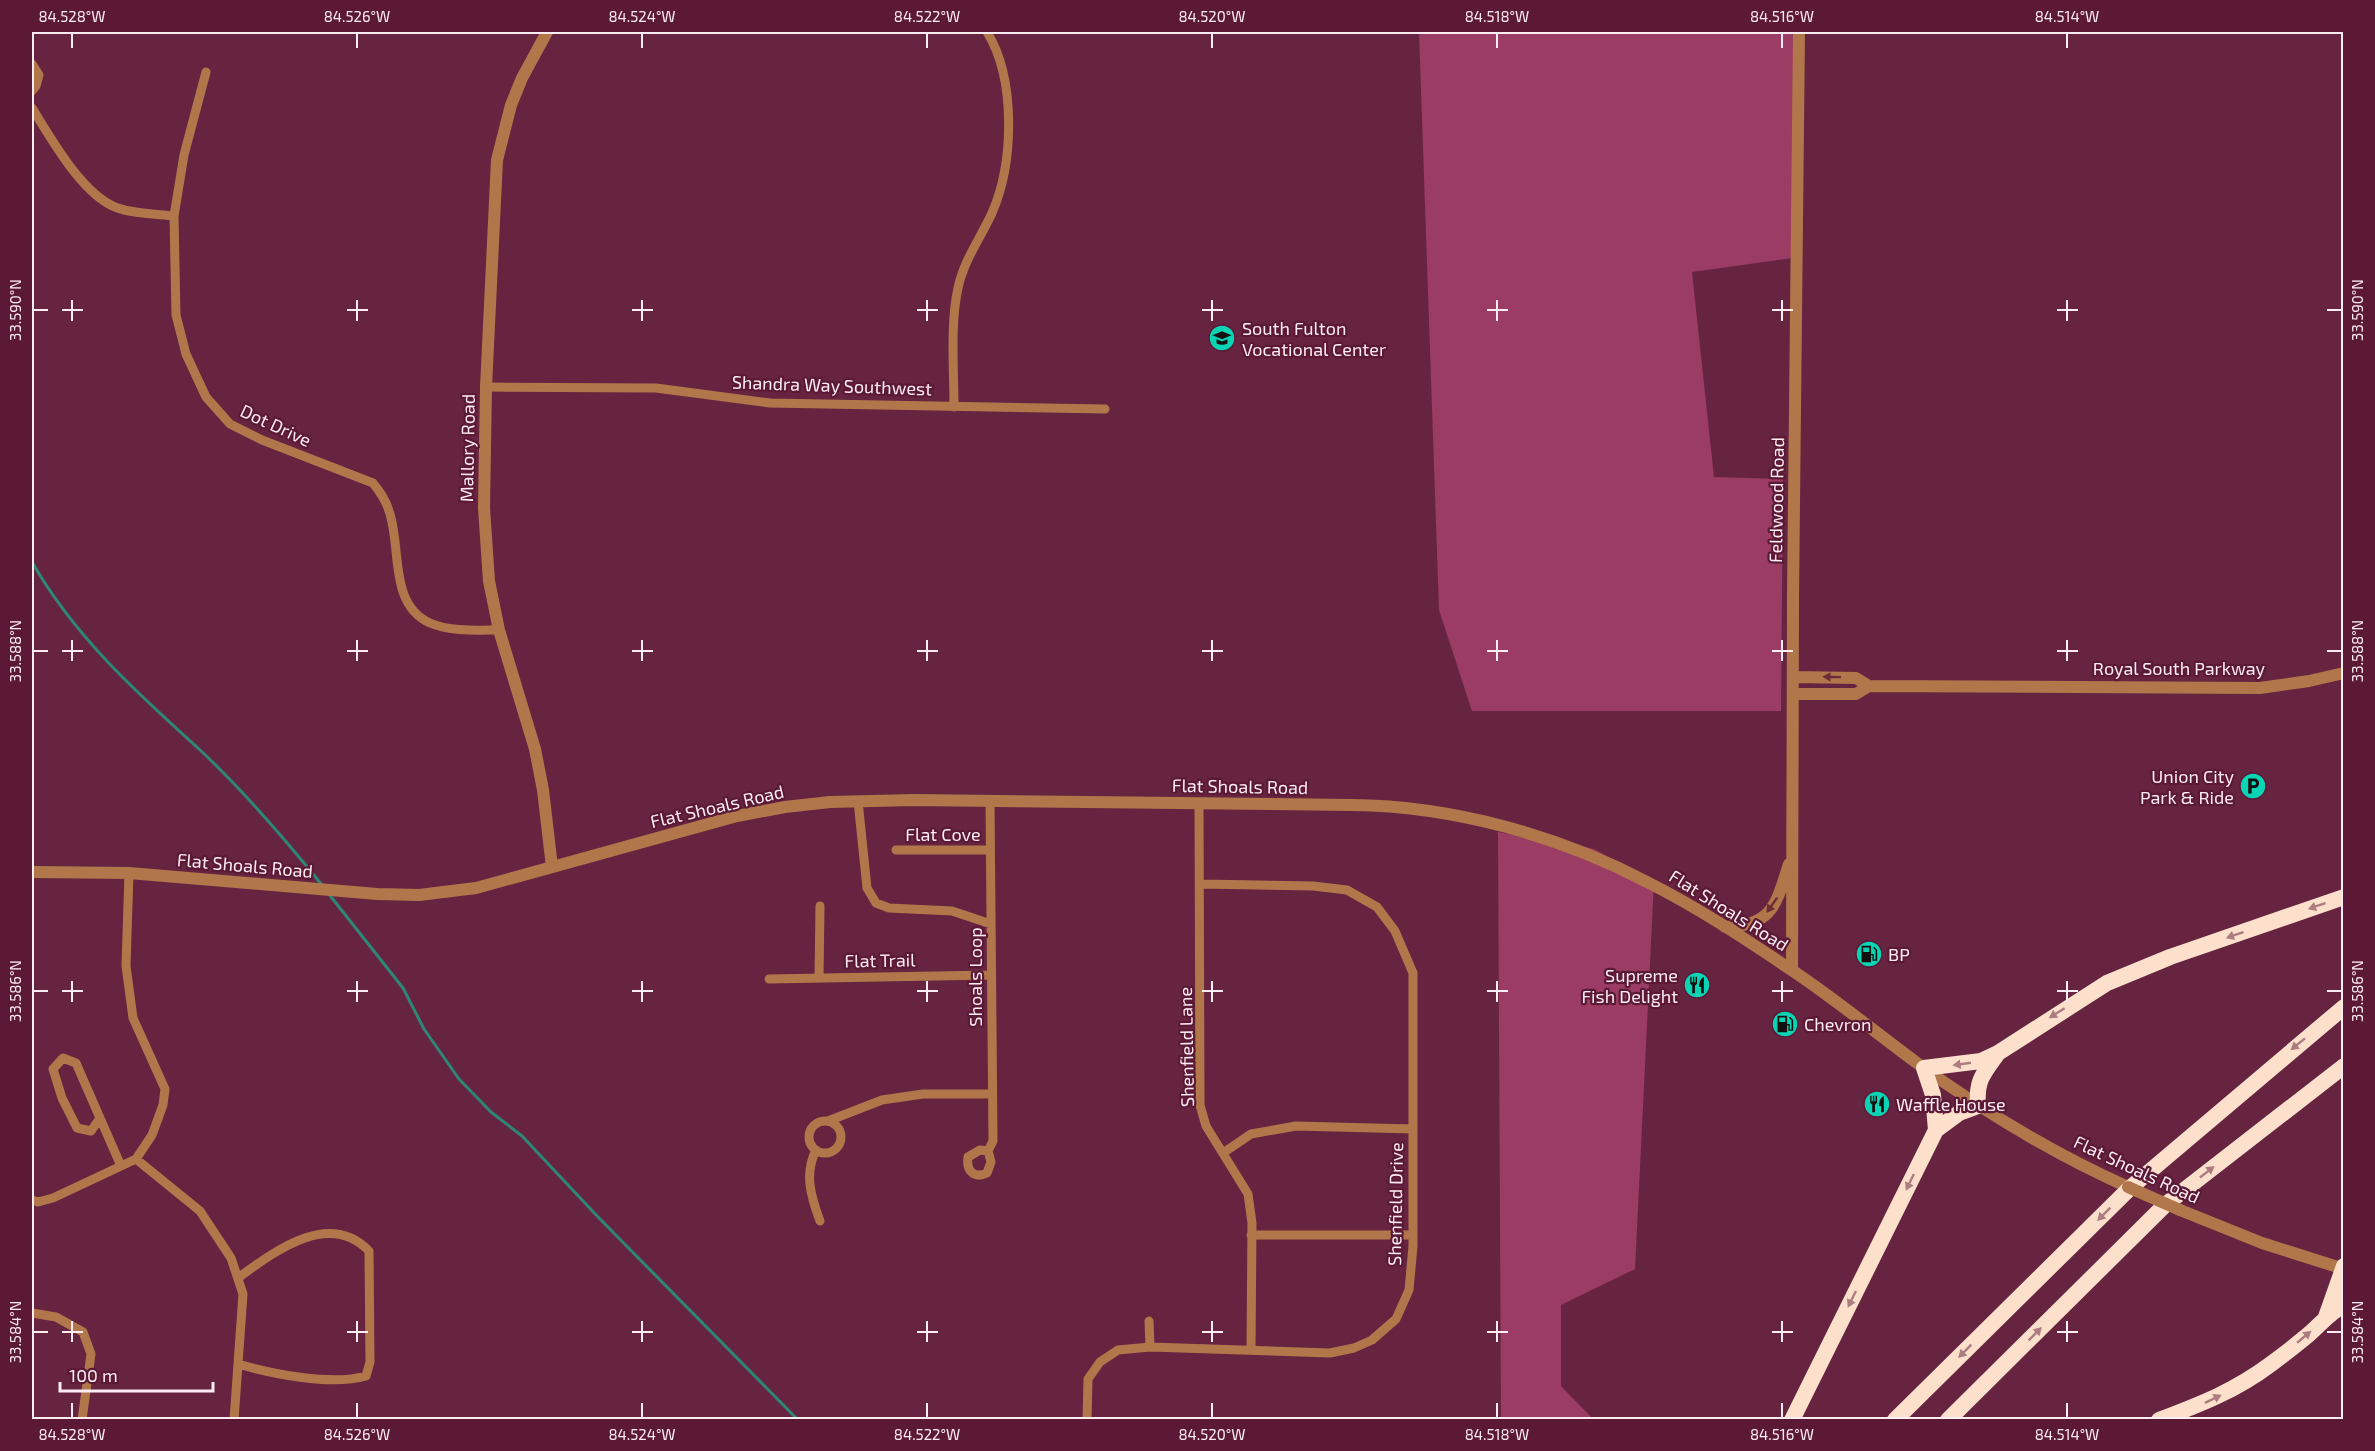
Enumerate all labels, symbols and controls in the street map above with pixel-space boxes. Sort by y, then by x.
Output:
text: 84.528°W [38,7,106,25]
text: 84.526°W [324,7,390,25]
text: 84.524°W [608,7,676,25]
text: 84.522°W [894,7,960,25]
text: 84.520°W [1179,7,1245,25]
text: 84.518°W [1465,7,1529,25]
text: 84.516°W [1750,7,1814,25]
text: 84.514°W [2035,7,2099,25]
text: 33.590°N [6,279,24,341]
text: 33.590°N [2348,279,2366,341]
place label: South Fulton Vocational Center [1242,317,1386,360]
school or university icon: South Fulton Vocational Center [1207,323,1237,353]
street label: Shandra Way Southwest [732,371,933,399]
street label: Mallory Road [455,394,479,502]
street label: Dot Drive [237,399,315,451]
street label: Feldwood Road [1764,437,1788,563]
text: 33.588°N [6,620,24,682]
text: 33.588°N [2348,620,2366,682]
street label: Royal South Parkway [2093,657,2266,679]
one-way arrow [1823,673,1842,682]
place label: Union City Park & Ride [2140,765,2234,808]
parking icon: Union City Park & Ride [2238,771,2268,801]
street label: Flat Shoals Road [1172,774,1308,798]
street label: Flat Shoals Road [648,780,786,832]
street label: Flat Cove [905,823,981,845]
street label: Flat Shoals Road [176,848,314,882]
street label: Flat Shoals Road [1665,865,1793,955]
one-way arrow [1766,897,1778,913]
one-way arrow [2308,902,2326,912]
street label: Shoals Loop [964,927,986,1027]
one-way arrow [2226,930,2244,940]
fuel station icon: BP [1854,939,1884,969]
place label: BP [1888,943,1910,965]
street label: Flat Trail [844,948,916,972]
text: 33.586°N [6,960,24,1022]
text: 33.586°N [2348,960,2366,1022]
place label: Supreme Fish Delight [1581,964,1678,1007]
restaurant icon: Supreme Fish Delight [1682,970,1712,1000]
street label: Shenfield Lane [1174,987,1198,1107]
one-way arrow [2049,1008,2066,1019]
fuel station icon: Chevron [1770,1009,1800,1039]
place label: Chevron [1804,1013,1872,1035]
one-way arrow [2290,1038,2306,1051]
one-way arrow [1952,1059,1971,1068]
restaurant icon: Waffle House [1862,1089,1892,1119]
place label: Waffle House [1896,1093,2006,1115]
street label: Flat Shoals Road [2071,1130,2203,1208]
street label: Shenfield Drive [1383,1142,1407,1266]
one-way arrow [2200,1167,2215,1179]
one-way arrow [1905,1174,1914,1191]
one-way arrow [2096,1207,2111,1221]
one-way arrow [1847,1291,1857,1308]
text: 33.584°N [6,1301,24,1363]
text: 33.584°N [2348,1301,2366,1363]
one-way arrow [2027,1328,2041,1342]
one-way arrow [2296,1331,2312,1344]
one-way arrow [1958,1343,1972,1357]
scale bar [60,1355,213,1393]
text: 100 m [69,1364,118,1386]
one-way arrow [2205,1394,2222,1403]
text: 84.528°W [38,1425,106,1443]
text: 84.526°W [324,1425,390,1443]
text: 84.524°W [608,1425,676,1443]
text: 84.522°W [894,1425,960,1443]
text: 84.520°W [1179,1425,1245,1443]
text: 84.518°W [1465,1425,1529,1443]
text: 84.516°W [1750,1425,1814,1443]
text: 84.514°W [2035,1425,2099,1443]

